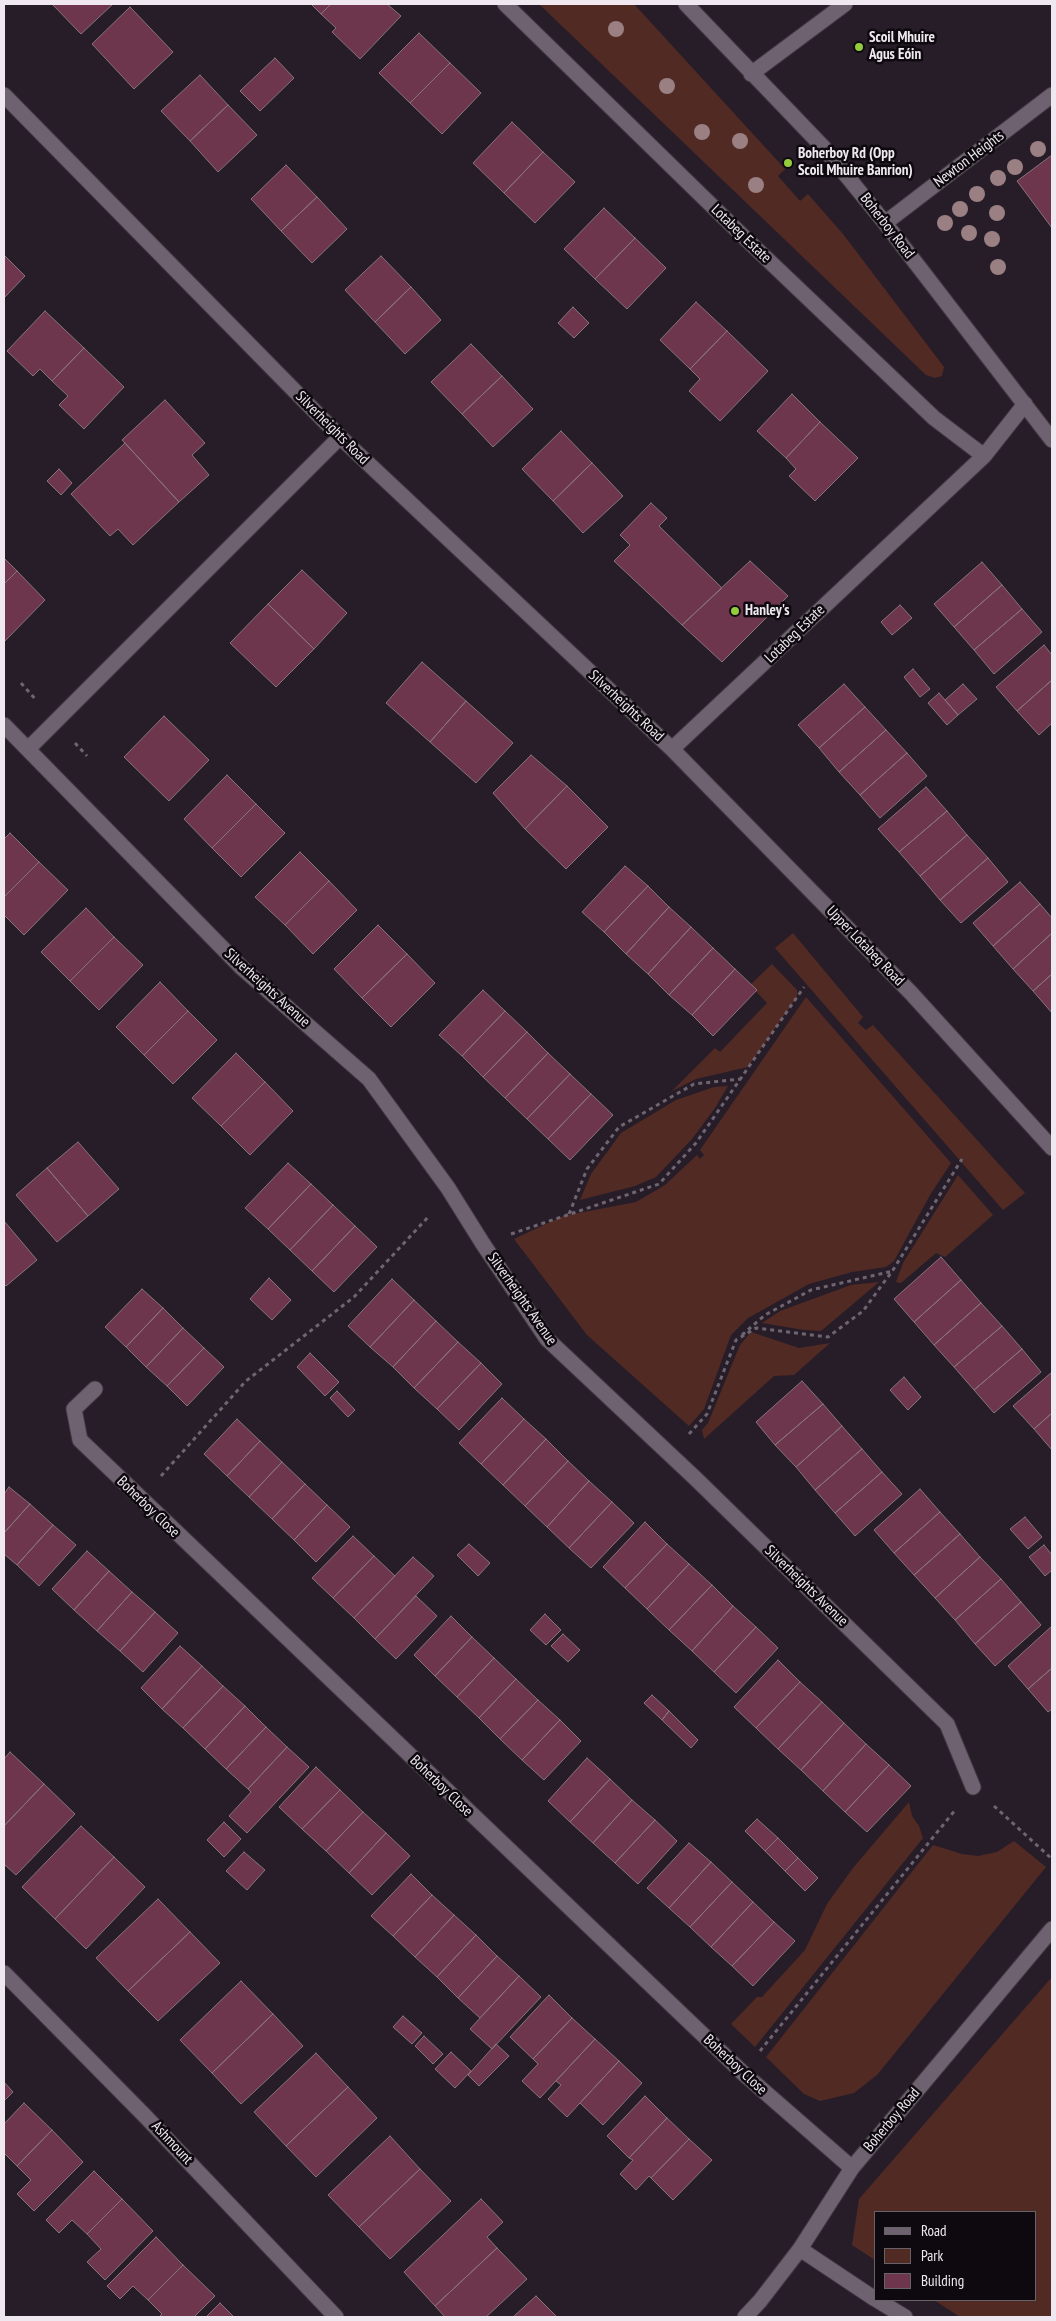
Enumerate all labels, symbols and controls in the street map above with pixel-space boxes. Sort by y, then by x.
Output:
place label: Scoil Mhuire Agus Eóin [869,29,935,64]
marker: Scoil Mhuire Agus Eóin [853,41,865,53]
street label: Newton Heights [930,127,1008,191]
place label: Boherboy Rd (Opp Scoil Mhuire Banrion) [798,145,913,180]
marker: Boherboy Rd (Opp Scoil Mhuire Banrion) [782,157,794,169]
street label: Boherboy Road [856,190,918,262]
street label: Lotabeg Estate [707,201,775,267]
street label: Silverheights Road [292,388,372,468]
street label: Lotabeg Estate [761,601,829,667]
place label: Hanley's [745,602,789,620]
marker: Hanley's [729,605,741,617]
street label: Silverheights Road [585,667,667,745]
street label: Upper Lotabeg Road [822,902,908,990]
street label: Silverheights Avenue [221,945,313,1031]
street label: Silverheights Avenue [483,1249,561,1349]
street label: Boherboy Close [113,1473,183,1541]
street label: Silverheights Avenue [761,1542,851,1630]
street label: Boherboy Close [406,1752,476,1820]
street label: Boherboy Close [700,2031,770,2099]
street label: Boherboy Road [860,2084,924,2156]
street label: Ashmount [148,2118,196,2168]
legend [874,2211,1036,2301]
text: Road [921,2221,947,2240]
text: Park [921,2246,943,2265]
text: Building [921,2271,964,2290]

